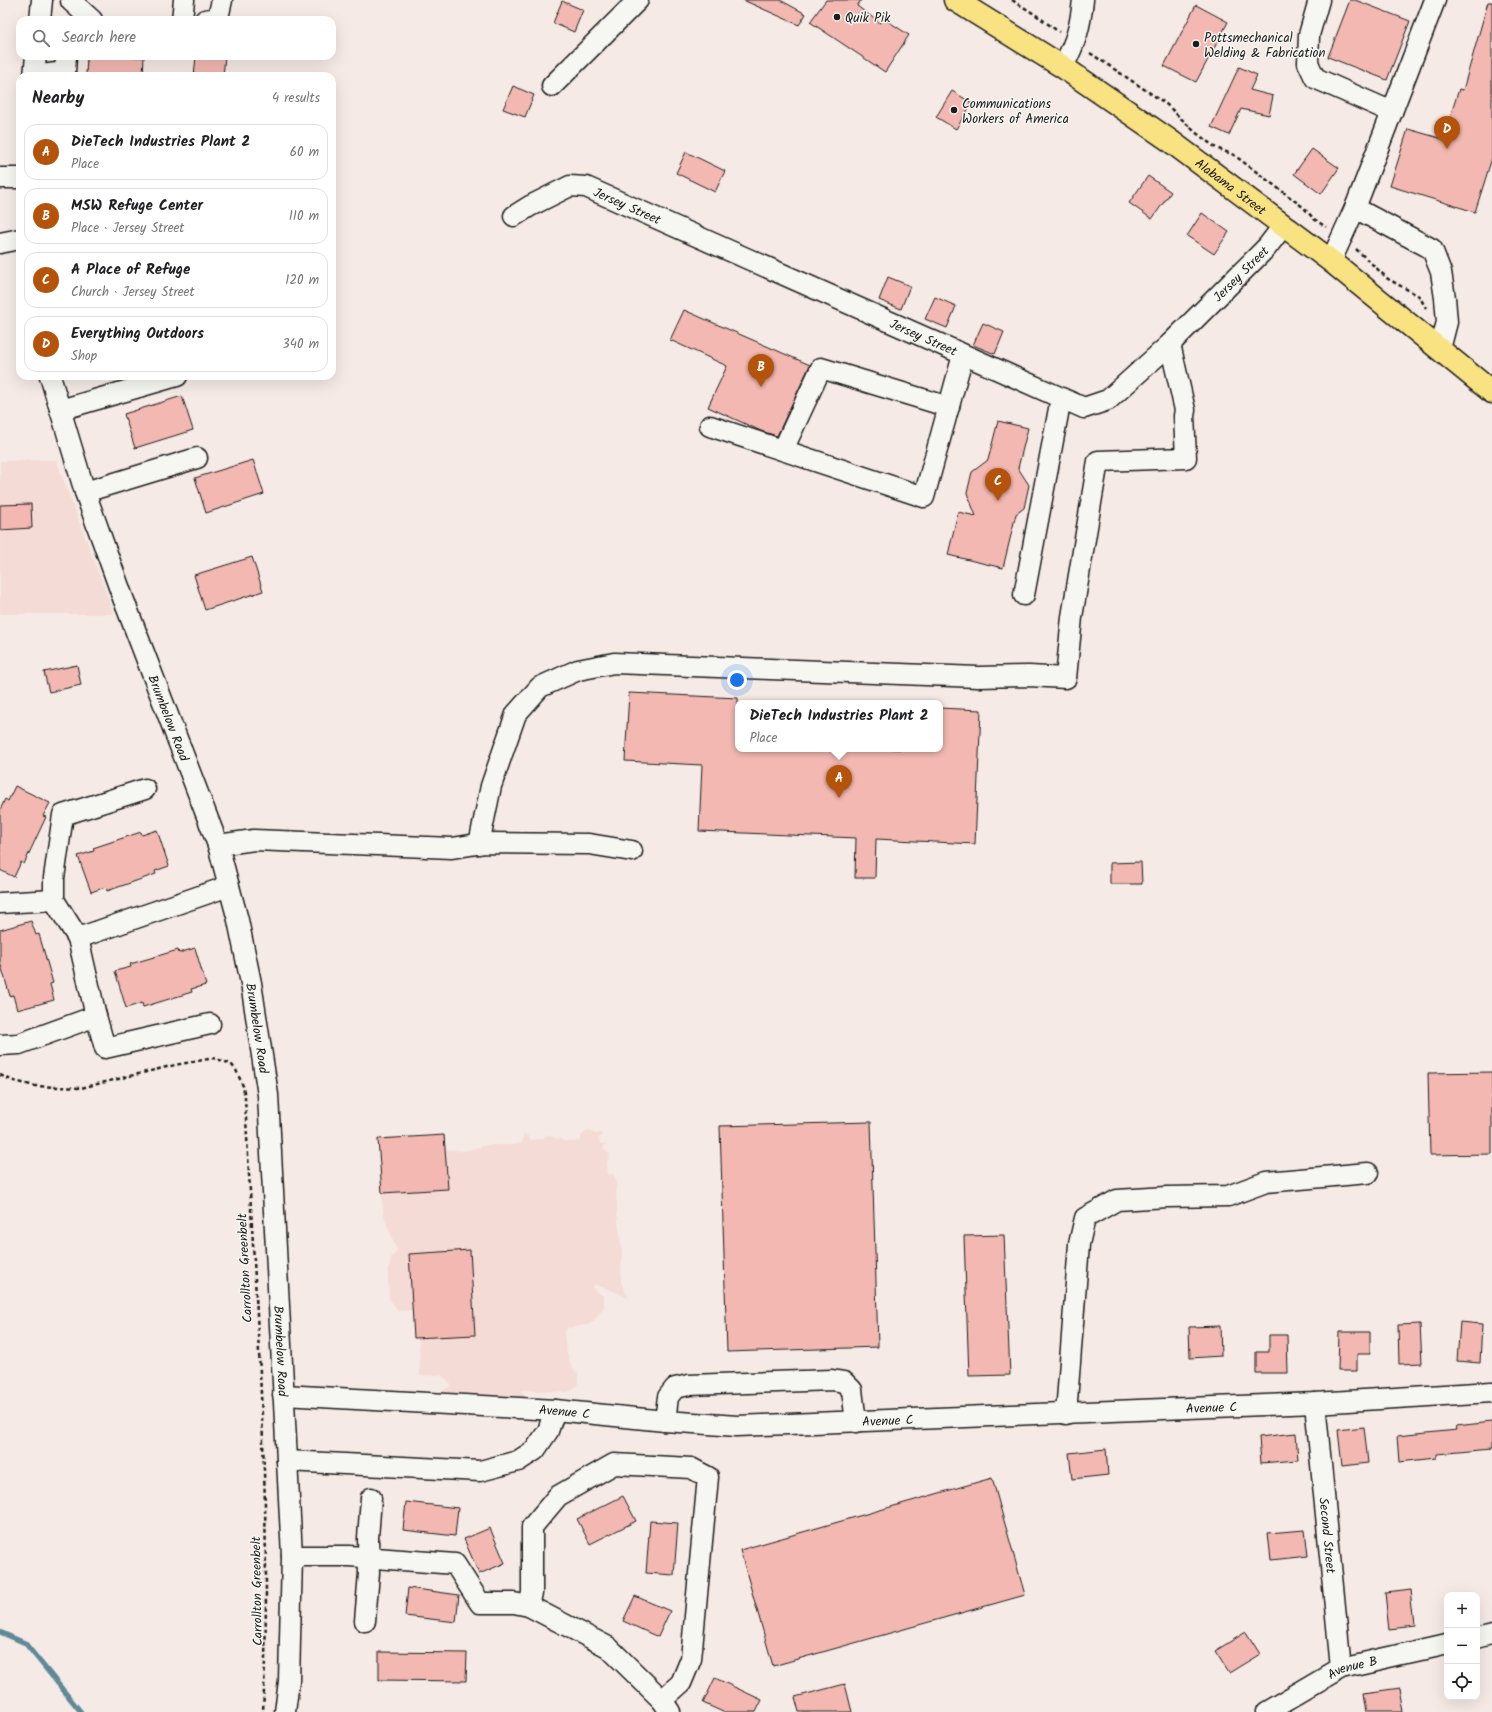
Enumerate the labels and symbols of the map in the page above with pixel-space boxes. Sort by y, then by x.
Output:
place label: Quik Pik [845,8,891,29]
marker: Quik Pik [832,12,842,22]
place label: Pottsmechanical Welding & Fabrication [1204,28,1325,64]
marker: Pottsmechanical Welding & Fabrication [1191,39,1201,49]
place label: Communications Workers of America [962,94,1069,130]
marker: Communications Workers of America [949,105,959,115]
pin: D [1434,116,1460,149]
street label: Alabama Street [1190,154,1271,222]
street label: Jersey Street [590,183,665,231]
street label: Jersey Street [1209,241,1275,307]
street label: Jersey Street [886,314,961,363]
pin: B [748,354,774,387]
pin: C [985,468,1011,501]
your location [727,670,747,690]
street label: Brumbelow Road [141,672,194,765]
pin: A [826,765,852,798]
street label: Brumbelow Road [239,982,274,1075]
street label: Carrollton Greenbelt [232,1212,259,1323]
street label: Brumbelow Road [267,1305,293,1398]
street label: Avenue C [1185,1397,1238,1420]
street label: Avenue C [538,1400,591,1425]
street label: Avenue C [862,1410,914,1433]
street label: Second Street [1312,1497,1341,1575]
street label: Carrollton Greenbelt [246,1535,269,1646]
street label: Avenue B [1324,1651,1380,1686]

